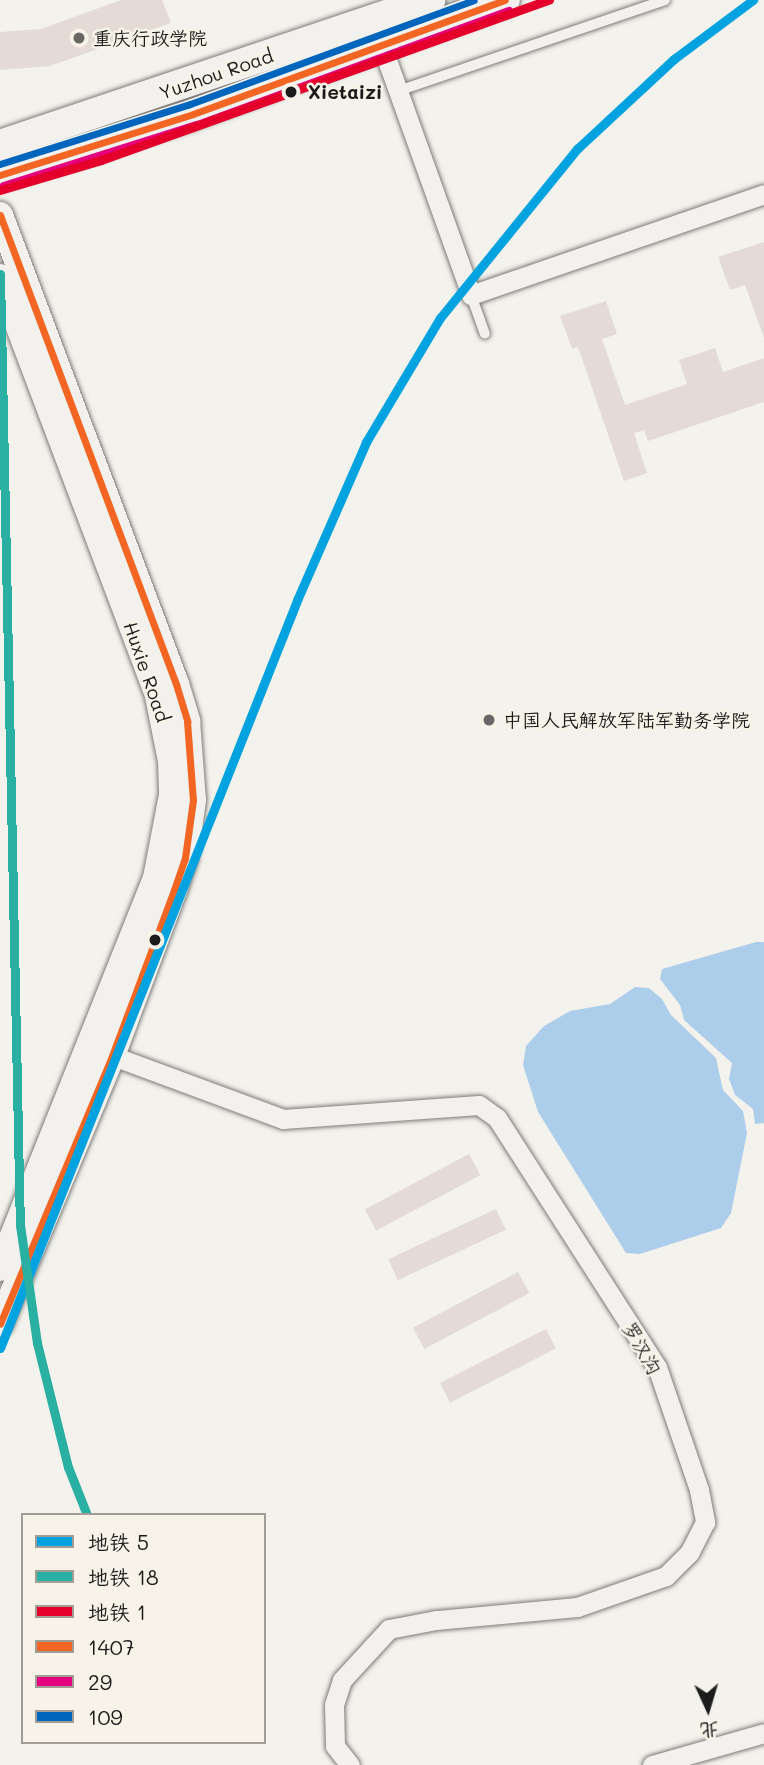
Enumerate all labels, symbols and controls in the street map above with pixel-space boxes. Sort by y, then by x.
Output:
place label: 重庆行政学院 [93,27,207,49]
marker: 重庆行政学院 [71,30,87,46]
street label: Yuzhou Road [156,44,276,104]
marker: Xietaizi [280,81,302,103]
place label: Xietaizi [308,81,382,103]
street label: Huxie Road [119,619,175,725]
place label: 中国人民解放军陆军勤务学院 [503,709,750,731]
marker: 中国人民解放军陆军勤务学院 [481,712,497,728]
unlabelled marker [148,933,162,947]
street label: 罗汉沟 [618,1318,666,1378]
legend [21,1513,266,1744]
text: 地铁 5 [88,1528,149,1555]
text: 地铁 18 [88,1563,159,1590]
text: 地铁 1 [88,1598,146,1625]
text: 1407 [88,1633,134,1660]
text: 29 [88,1668,112,1695]
north arrow [673,1674,743,1744]
text: 109 [88,1703,123,1730]
text: 北 [699,1717,720,1744]

